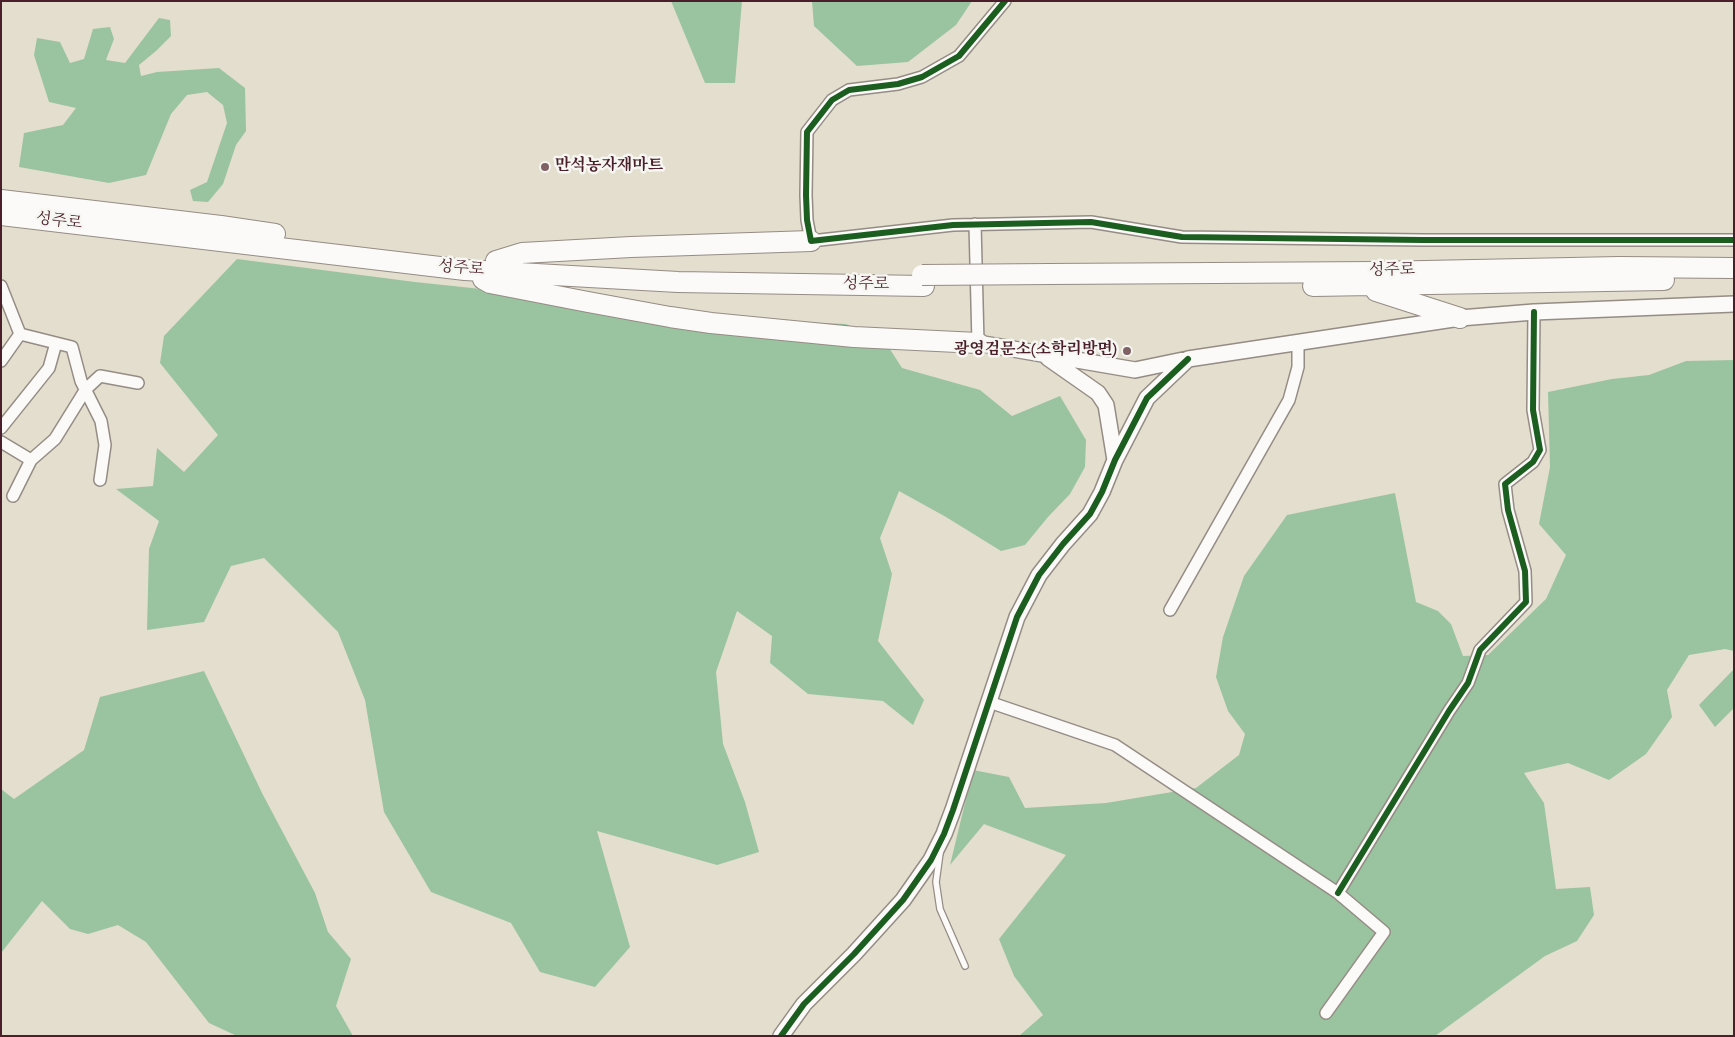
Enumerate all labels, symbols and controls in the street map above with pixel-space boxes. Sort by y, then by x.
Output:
place label: 만석농자재마트 [555,157,663,177]
marker: 만석농자재마트 [539,161,551,173]
street label: 성주로 [35,210,83,234]
street label: 성주로 [437,257,485,281]
street label: 성주로 [1369,261,1415,281]
street label: 성주로 [843,275,889,295]
place label: 광영검문소(소학리방면) [954,341,1117,361]
marker: 광영검문소(소학리방면) [1121,345,1133,357]

